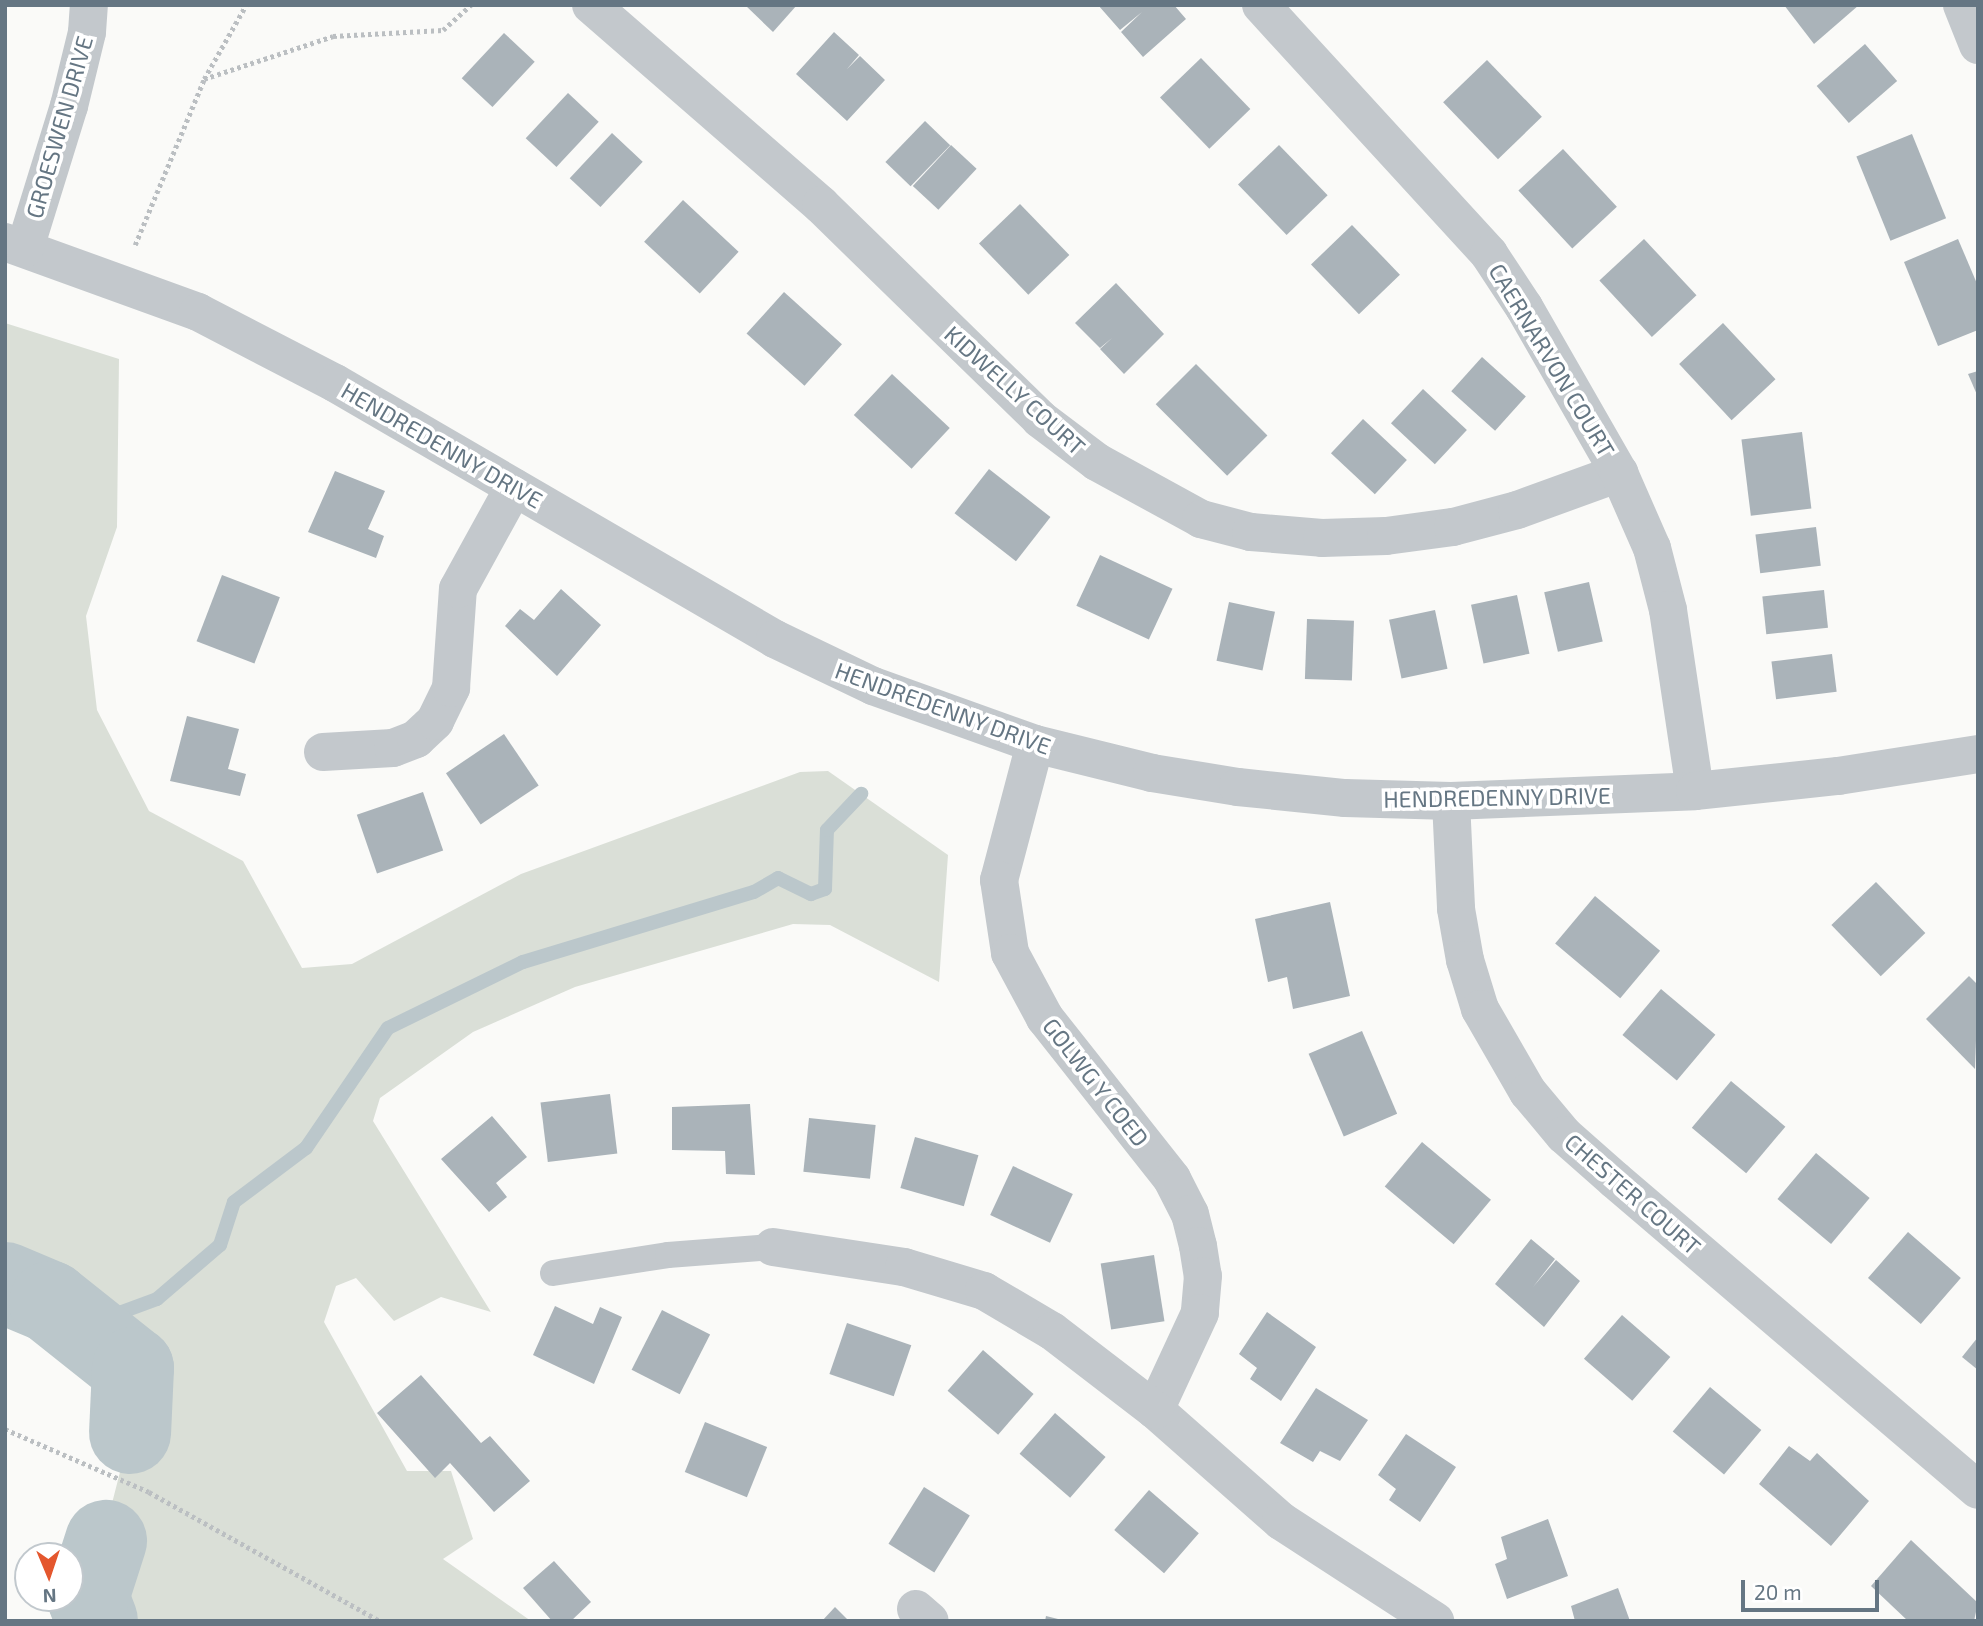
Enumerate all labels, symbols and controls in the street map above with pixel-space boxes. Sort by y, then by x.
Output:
street label: GROESWEN DRIVE [20,33,98,221]
street label: CAERNARVON COURT [1483,258,1621,462]
street label: KIDWELLY COURT [939,319,1091,461]
street label: HENDREDENNY DRIVE [336,376,548,514]
street label: HENDREDENNY DRIVE [831,656,1055,760]
street label: HENDREDENNY DRIVE [1383,781,1611,813]
street label: GOLWG Y COED [1037,1012,1155,1152]
street label: CHESTER COURT [1560,1128,1706,1260]
north arrow [14,1542,84,1612]
scale bar [1745,1566,1883,1610]
text: 20 m [1754,1579,1802,1604]
text: N [42,1585,57,1608]

